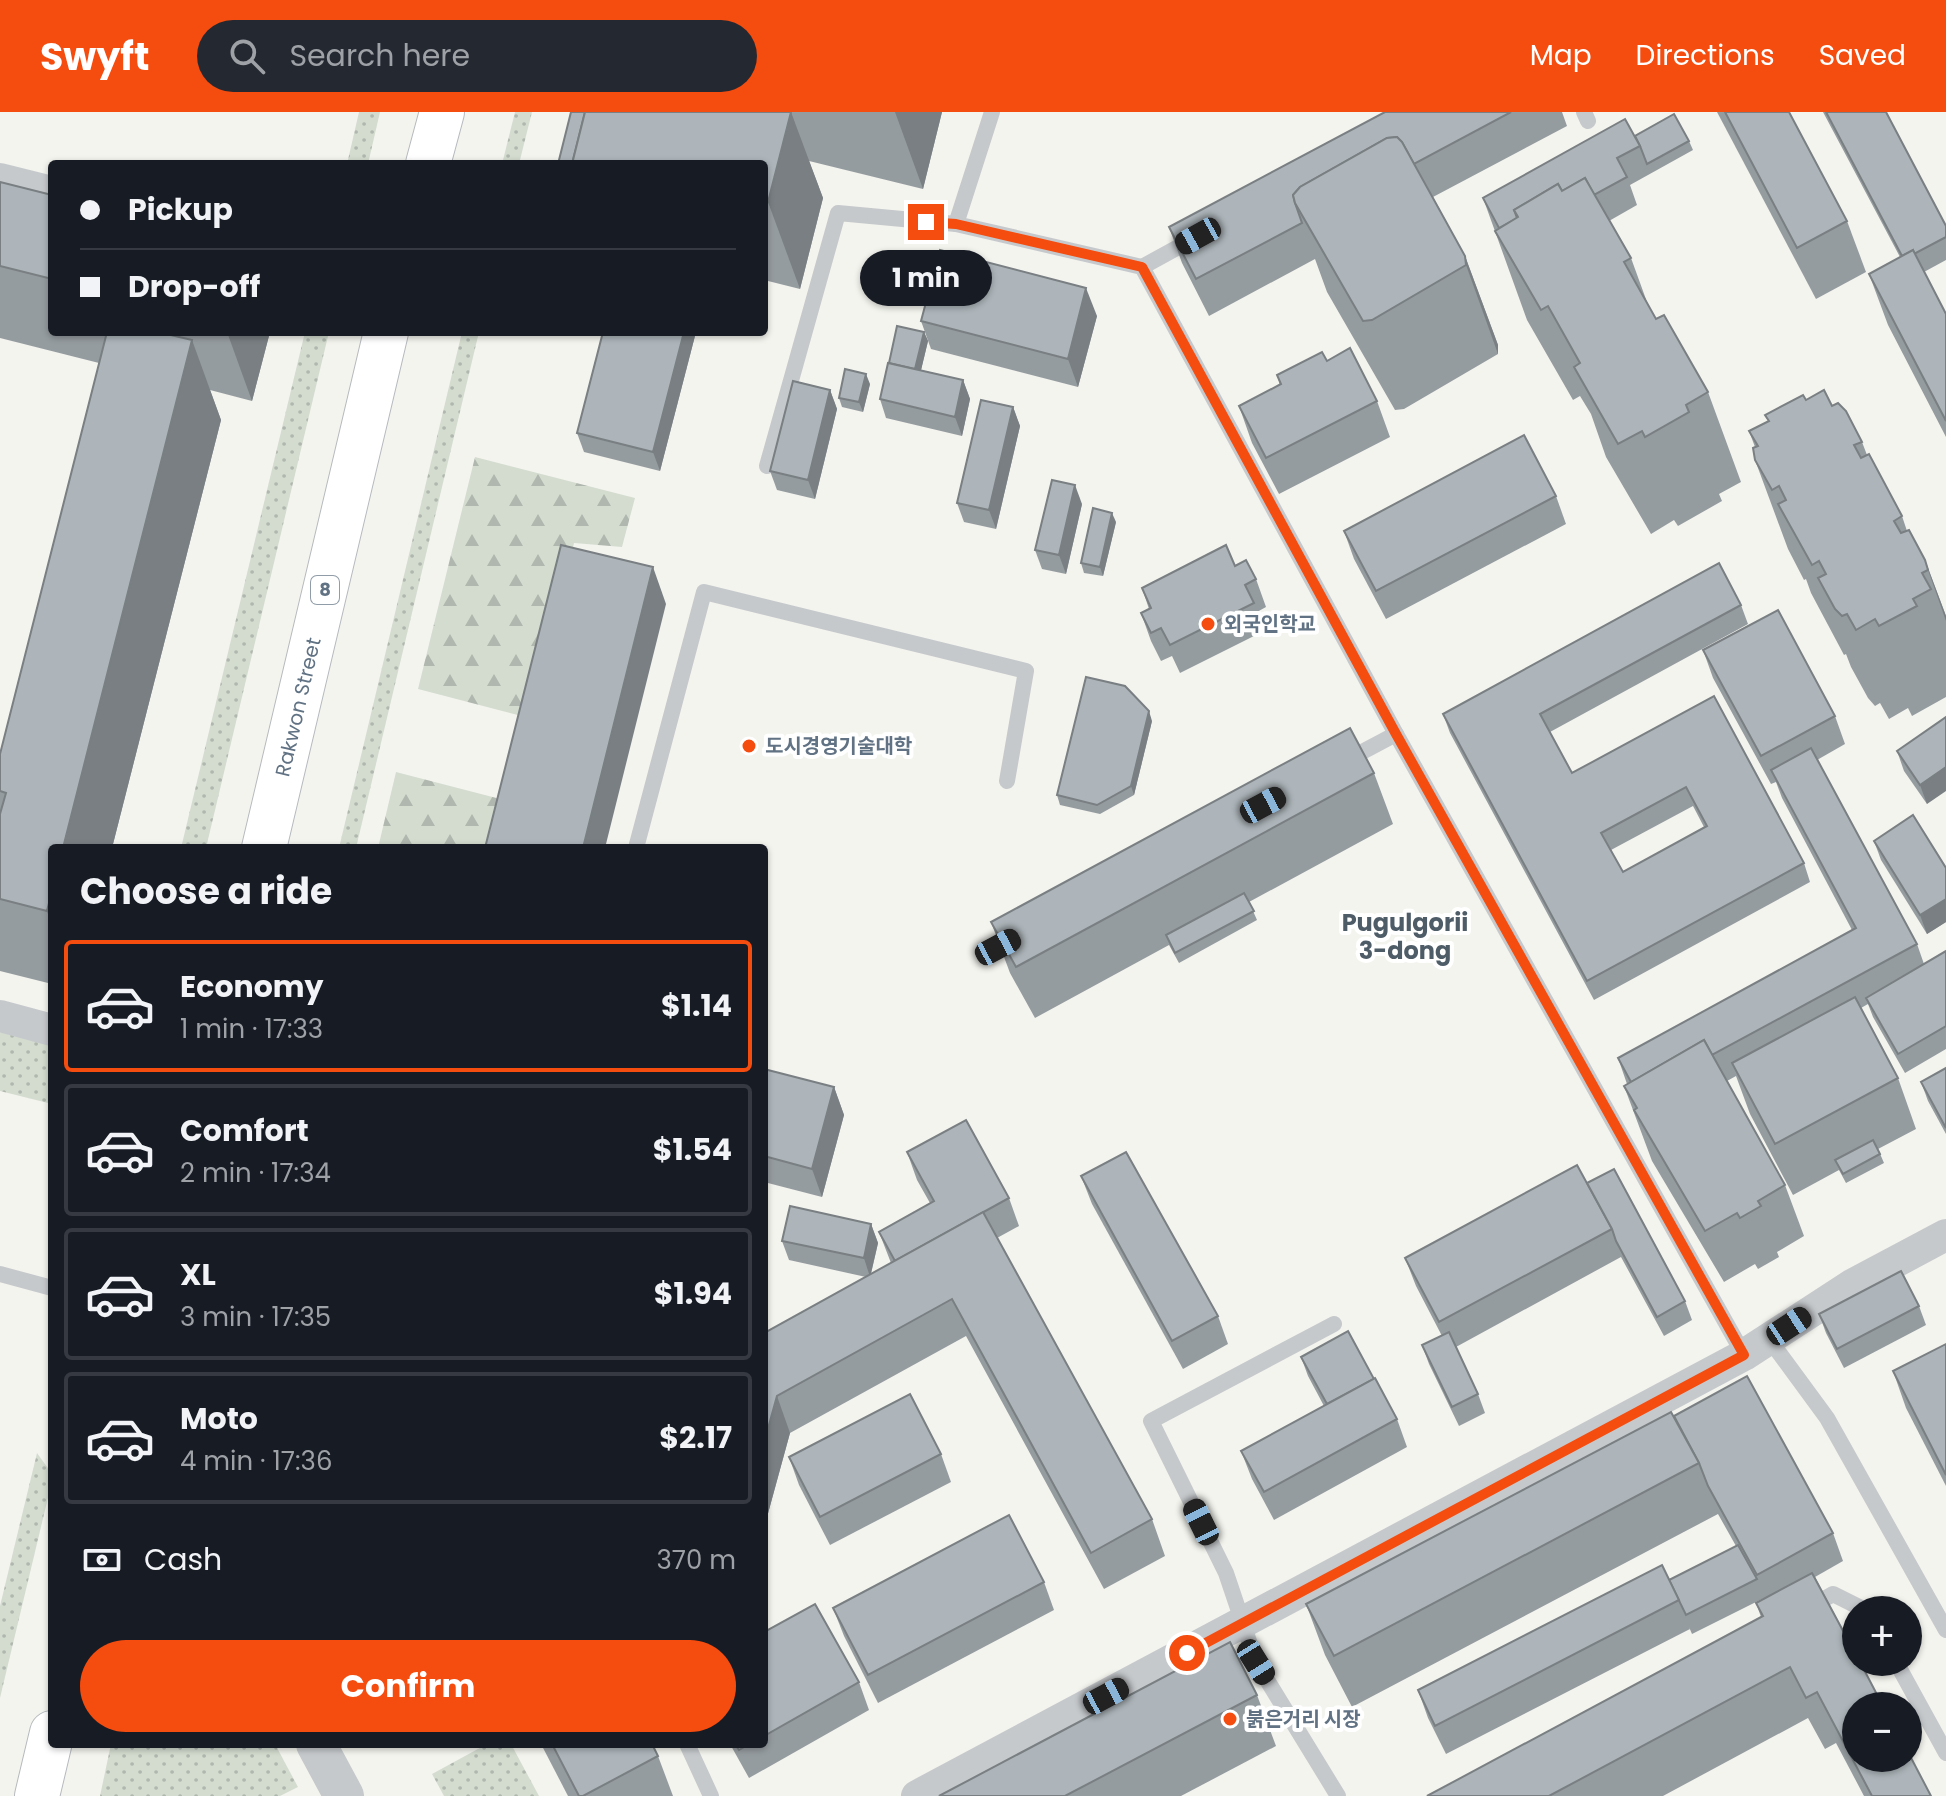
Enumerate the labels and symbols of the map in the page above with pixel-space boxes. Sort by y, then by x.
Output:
route end [908,204,944,240]
car [1171,214,1225,258]
callout: 1 min [860,250,992,306]
road number: 8 [311,576,339,604]
place label: 외국인학교 [1224,610,1316,638]
marker: 외국인학교 [1199,615,1217,633]
street label: Rakwon Street [268,635,328,779]
place label: 도시경영기술대학 [765,732,913,760]
marker: 도시경영기술대학 [740,737,758,755]
car [1236,783,1290,827]
district label: Pugulgorii 3-dong [1342,906,1468,967]
car [971,925,1025,969]
car [1762,1303,1816,1349]
car [1180,1495,1222,1549]
route start [1169,1635,1205,1671]
car [1233,1635,1279,1689]
car [1079,1674,1133,1718]
place label: 붉은거리 시장 [1246,1705,1361,1733]
marker: 붉은거리 시장 [1221,1710,1239,1728]

